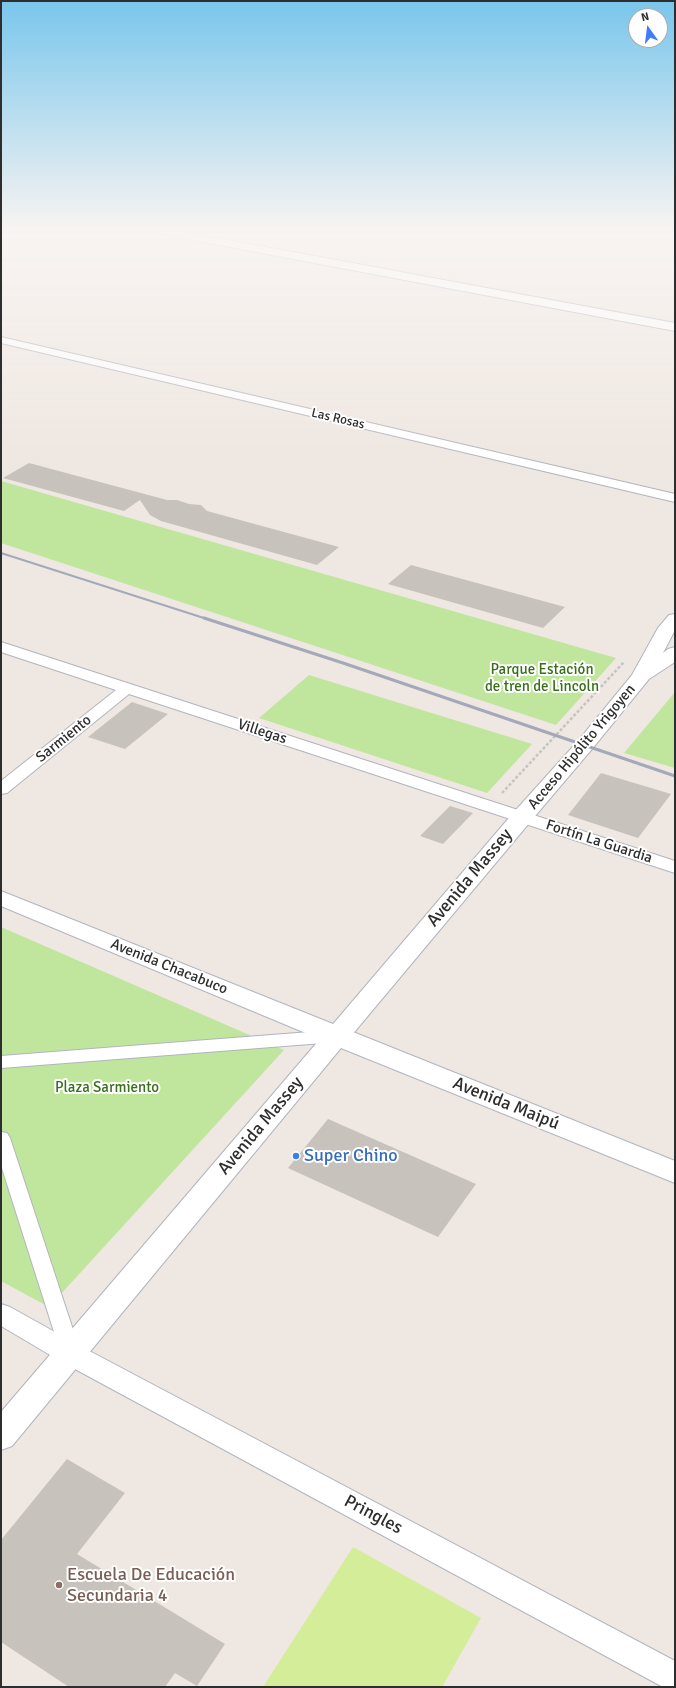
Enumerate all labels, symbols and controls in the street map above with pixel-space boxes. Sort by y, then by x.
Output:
north arrow [628,8,668,48]
text: N [640,10,651,24]
street label: Las Rosas [310,405,366,433]
park label: Parque Estación de tren de Lincoln [485,661,599,696]
street label: Acceso Hipólito Yrigoyen [524,681,640,813]
street label: Sarmiento [33,711,95,767]
street label: Villegas [235,716,289,748]
street label: Fortín La Guardia [543,816,655,868]
street label: Avenida Massey [423,824,517,932]
street label: Avenida Chacabuco [108,935,230,999]
street label: Avenida Massey [214,1072,308,1180]
street label: Avenida Maipú [450,1073,562,1135]
park label: Plaza Sarmiento [55,1079,159,1097]
place label: Super Chino [304,1145,398,1167]
marker: Super Chino [291,1151,301,1161]
street label: Pringles [340,1491,406,1539]
place label: Escuela De Educación Secundaria 4 [67,1564,235,1606]
marker: Escuela De Educación Secundaria 4 [54,1580,64,1590]

